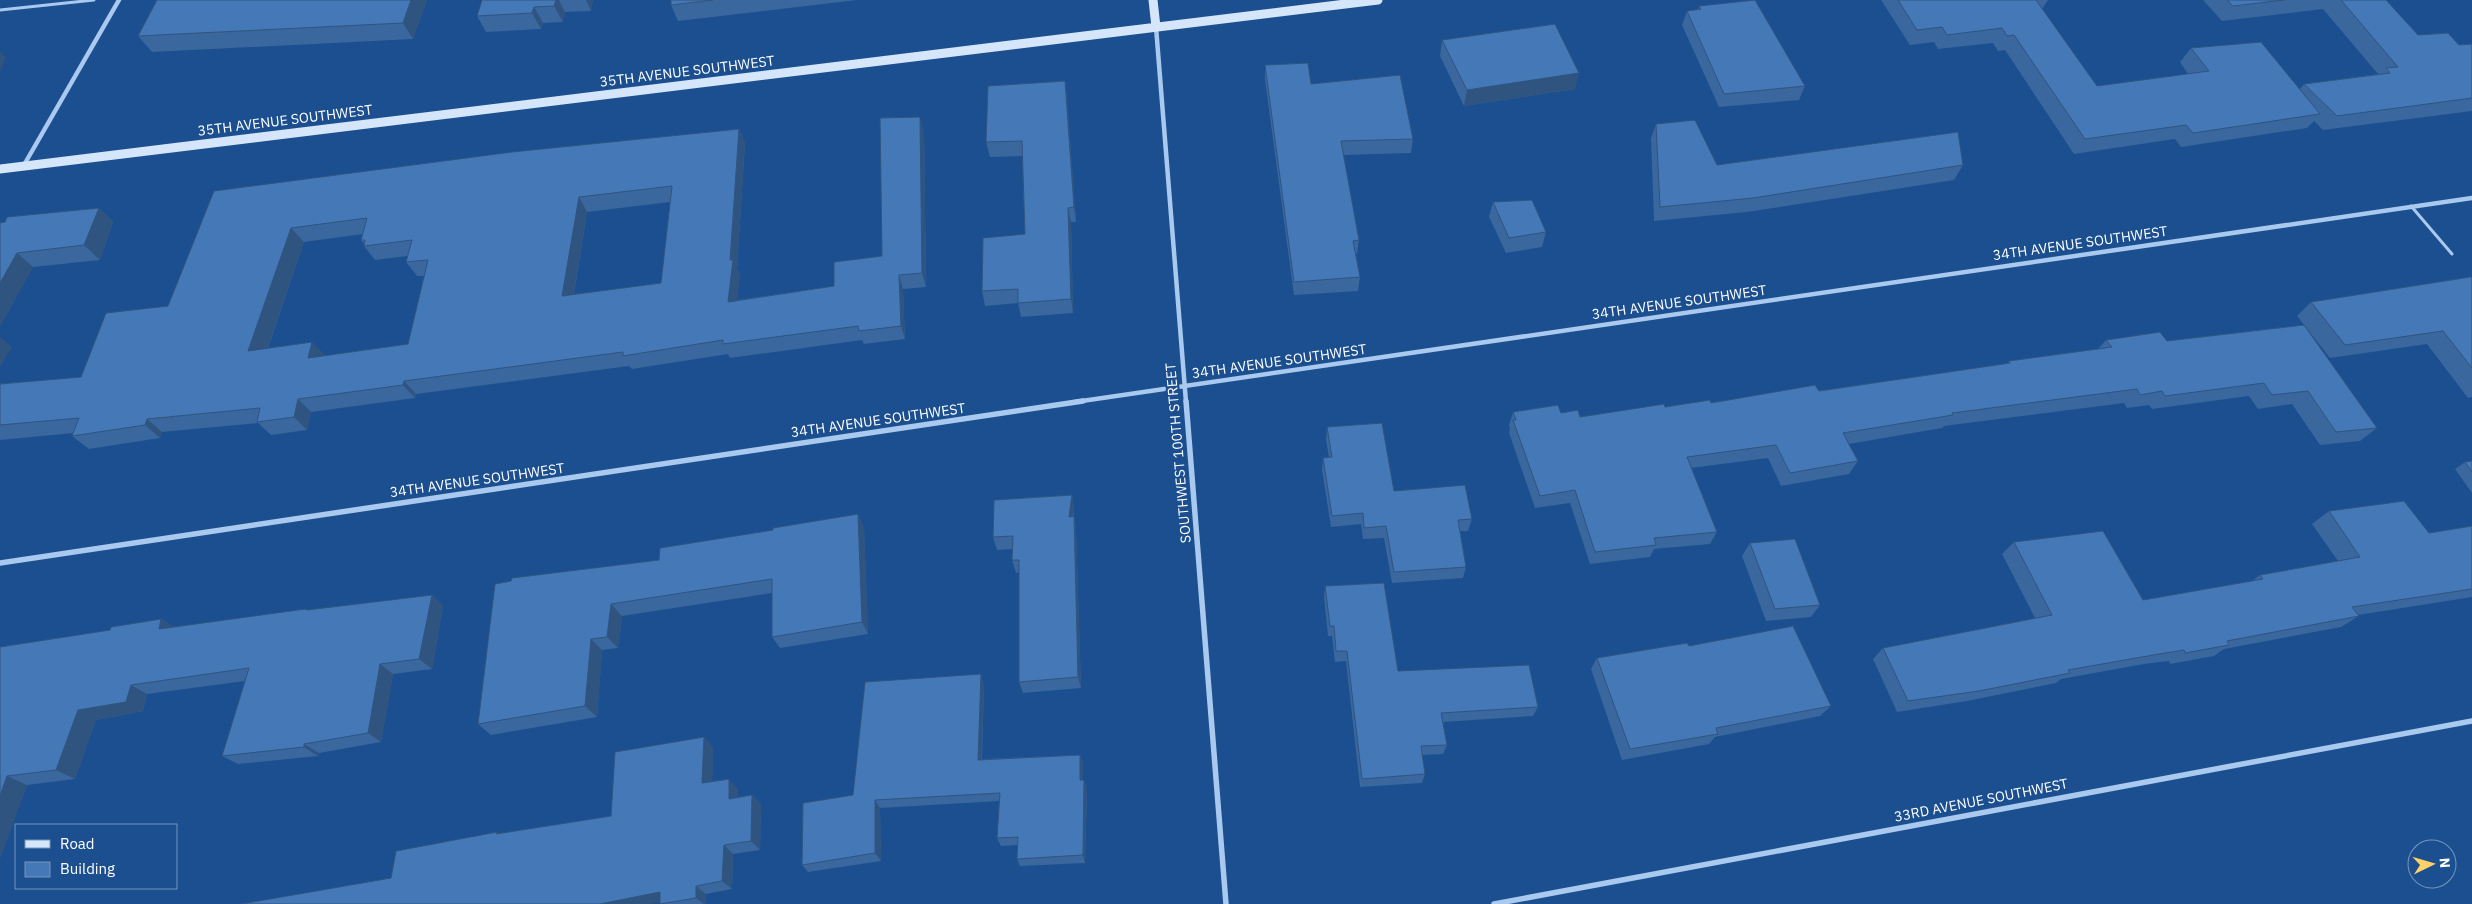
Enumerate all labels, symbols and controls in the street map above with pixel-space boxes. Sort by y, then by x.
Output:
street label: 35TH AVENUE SOUTHWEST [599,51,775,91]
street label: 35TH AVENUE SOUTHWEST [197,100,373,140]
street label: 34TH AVENUE SOUTHWEST [1992,222,2168,264]
street label: 34TH AVENUE SOUTHWEST [1591,281,1767,323]
street label: 34TH AVENUE SOUTHWEST [1191,340,1367,382]
street label: SOUTHWEST 100TH STREET [1161,362,1195,544]
street label: 34TH AVENUE SOUTHWEST [790,399,966,441]
street label: 34TH AVENUE SOUTHWEST [389,459,565,501]
street label: 33RD AVENUE SOUTHWEST [1893,774,2069,826]
legend [15,824,178,889]
text: Road [60,834,95,853]
north arrow [2407,839,2457,889]
text: N [2436,857,2454,869]
text: Building [60,859,115,878]

